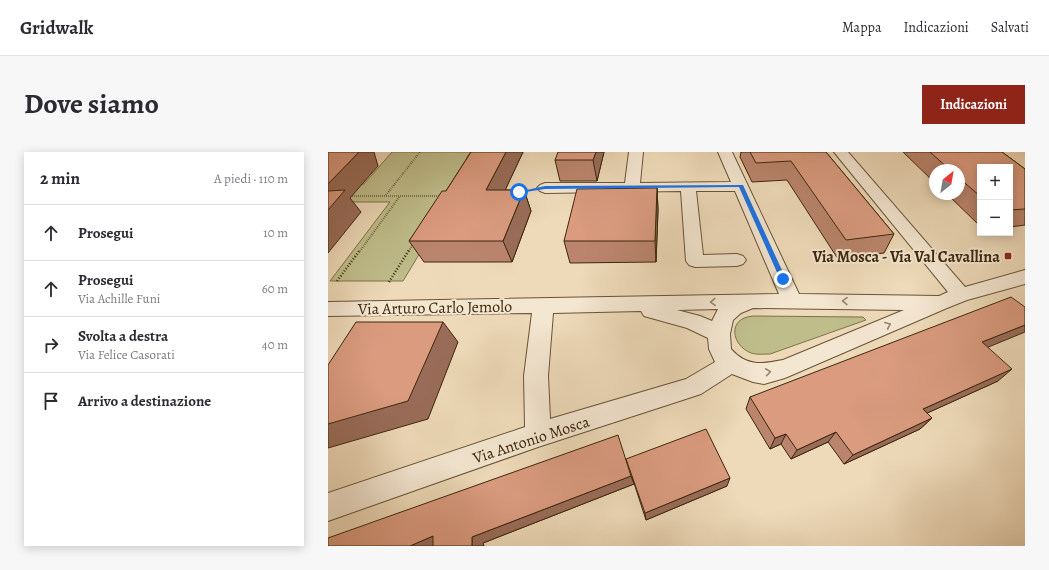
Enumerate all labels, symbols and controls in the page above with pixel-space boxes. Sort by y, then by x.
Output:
text: Gridwalk [20,15,93,41]
text: Mappa [842,18,881,37]
text: Indicazioni [903,18,969,37]
text: Salvati [991,18,1029,37]
text: Dove siamo [24,85,159,123]
button: Indicazioni [922,85,1025,124]
north arrow [929,164,965,200]
map controls [977,164,1013,236]
button: + [977,164,1013,200]
text: 2 min [40,167,80,190]
text: A piedi · 110 m [214,170,288,187]
route start [510,183,528,201]
button: − [977,200,1013,236]
icon: ahead [40,222,62,244]
text: Prosegui [78,223,134,243]
text: 10 m [263,224,288,241]
place label: Via Mosca - Via Val Cavallina [811,246,1000,268]
marker: Via Mosca - Via Val Cavallina [1003,251,1013,261]
text: Prosegui [78,270,134,290]
route end [774,270,792,288]
icon: ahead [40,278,62,300]
text: 60 m [262,280,288,297]
text: Via Achille Funi [78,290,160,307]
street label: Via Arturo Carlo Jemolo [357,296,512,320]
one-way arrow [842,297,848,306]
one-way arrow [710,298,716,306]
one-way arrow [885,321,892,329]
text: Svolta a destra [78,326,168,346]
icon: right [40,334,62,356]
text: 40 m [262,336,288,353]
text: Via Felice Casorati [78,346,175,363]
one-way arrow [765,368,771,377]
icon: arrive [40,390,62,412]
text: Arrivo a destinazione [78,391,211,411]
street label: Via Antonio Mosca [469,411,593,469]

